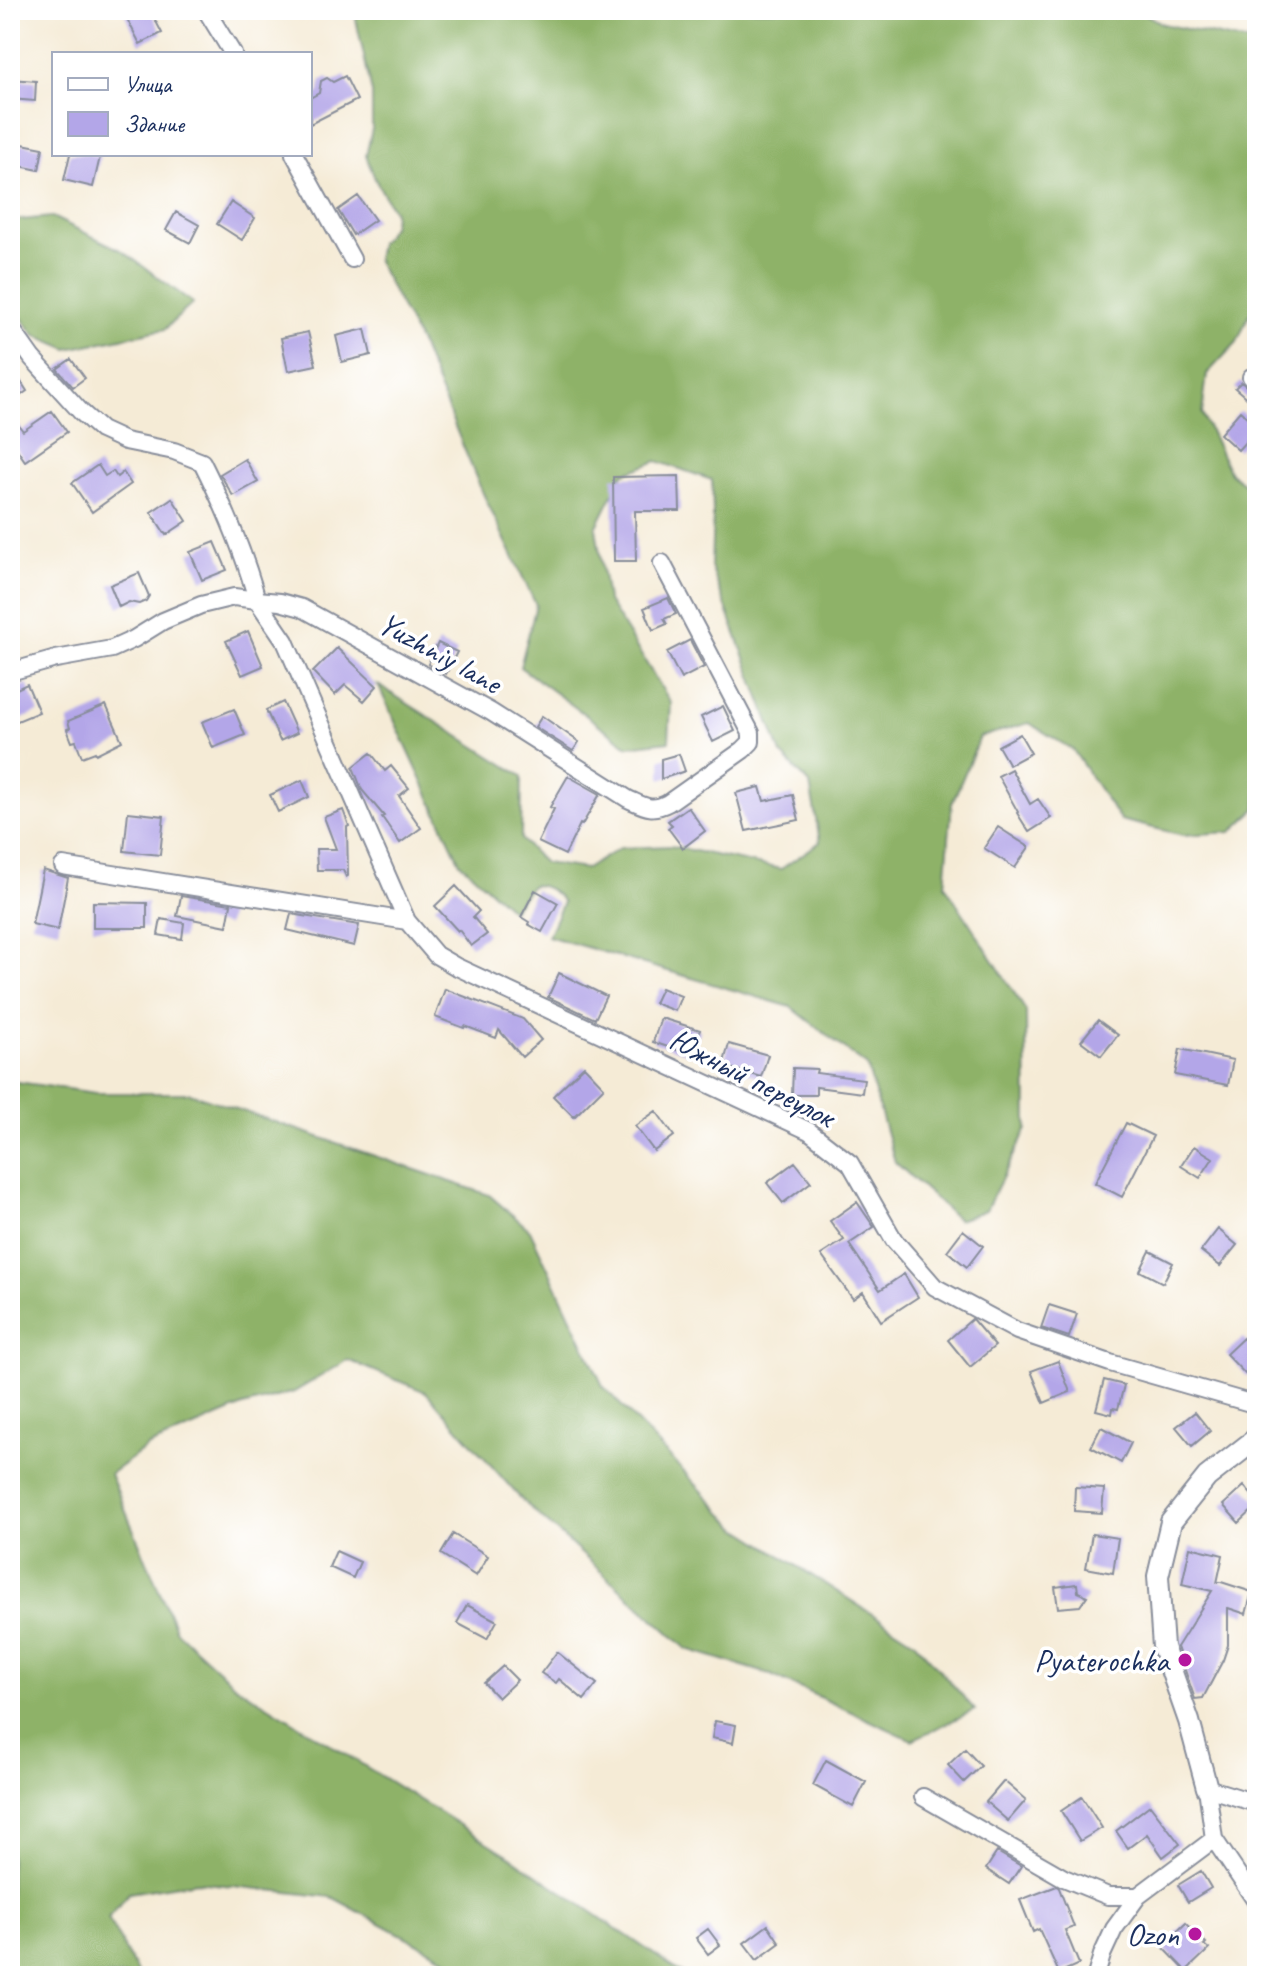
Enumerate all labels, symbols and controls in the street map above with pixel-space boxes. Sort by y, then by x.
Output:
legend [52,52,312,156]
text: Улица [124,69,173,99]
text: Здание [124,109,186,139]
street label: Yuzhniy lane [371,603,511,705]
street label: Южный переулок [663,1019,844,1138]
place label: Pyaterochka [1034,1640,1171,1681]
marker: Pyaterochka [1176,1651,1194,1669]
place label: Ozon [1126,1914,1180,1955]
marker: Ozon [1186,1925,1204,1943]

